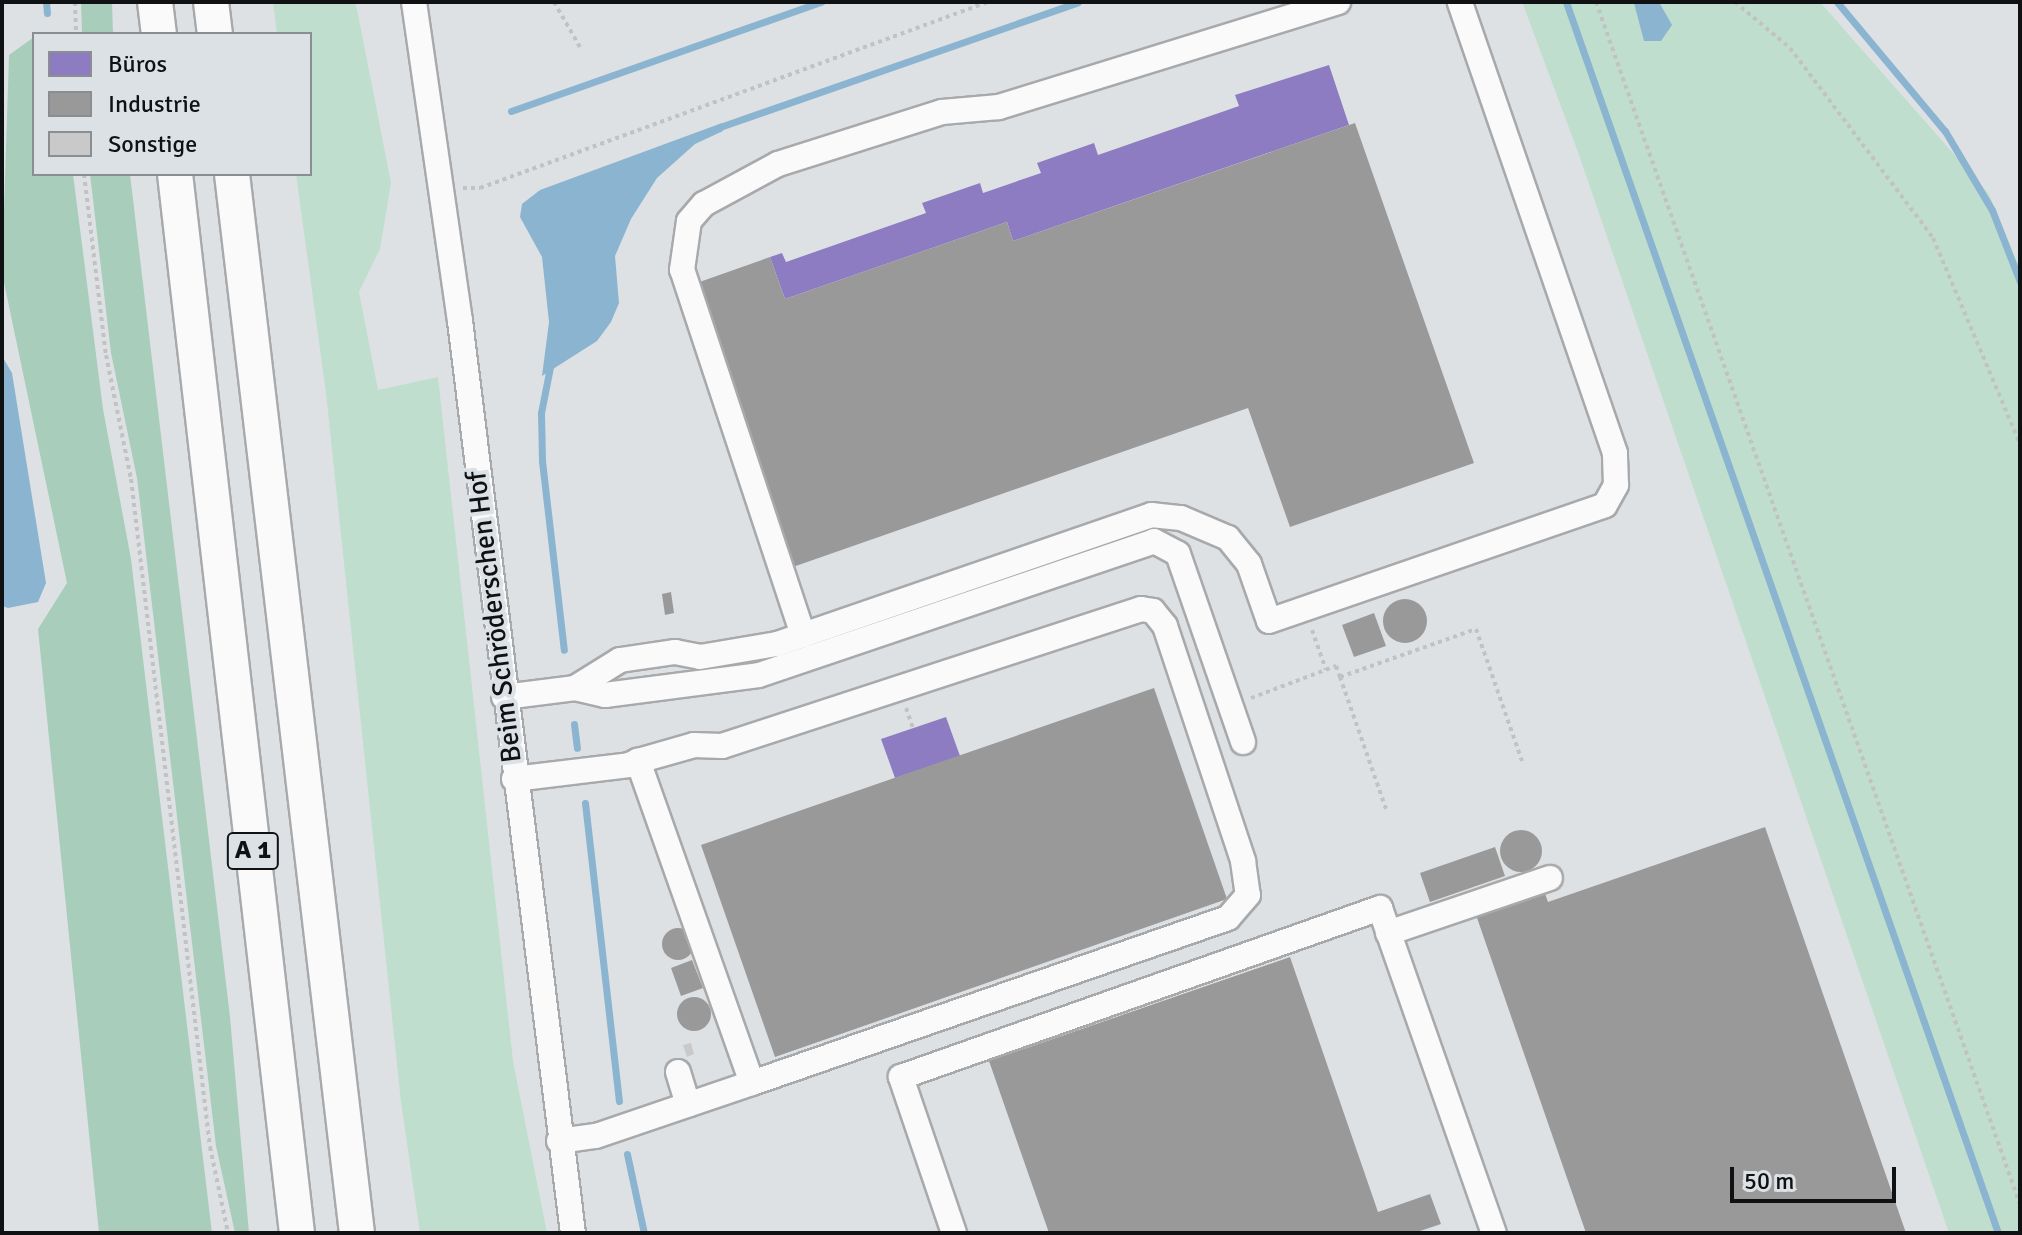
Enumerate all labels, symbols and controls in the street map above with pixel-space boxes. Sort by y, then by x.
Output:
legend [32,32,312,176]
text: Büros [108,49,167,79]
text: Industrie [108,89,201,119]
text: Sonstige [108,129,197,159]
street label: Beim Schröderschen Hof [459,469,529,765]
road number: A 1 [225,829,281,873]
scale bar [1734,1151,1900,1201]
text: 50 m [1744,1166,1794,1196]

